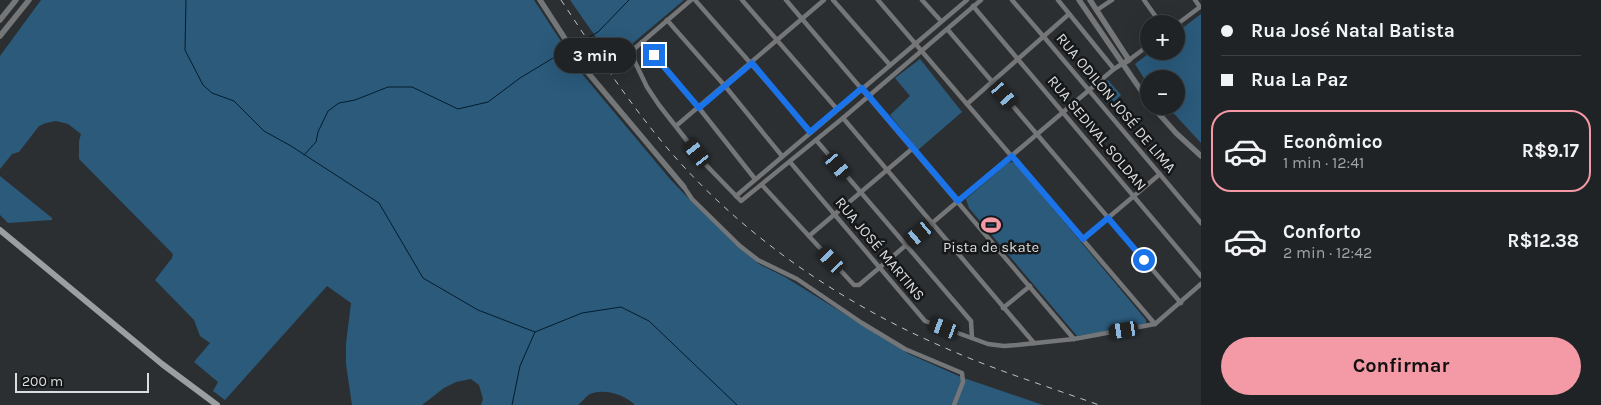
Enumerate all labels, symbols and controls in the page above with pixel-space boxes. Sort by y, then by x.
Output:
map controls [1140,15,1185,115]
button: + [1140,15,1185,60]
text: Rua José Natal Batista [1251,20,1455,42]
street label: RUA ODILON JOSÉ DE LIMA [1052,30,1180,177]
callout: 3 min [554,38,636,72]
route end [643,44,665,66]
text: 3 min [573,46,617,65]
text: Rua La Paz [1251,69,1348,91]
button: − [1140,70,1185,115]
street label: RUA SEDIVAL SOLDAN [1044,72,1150,194]
car [988,79,1019,111]
icon: car [1223,129,1268,174]
text: Econômico [1283,131,1383,153]
car [681,137,712,169]
text: R$9.17 [1522,140,1579,162]
car [822,150,853,182]
text: 1 min · 12:41 [1283,153,1364,172]
street label: RUA JOSÉ MARTINS [831,194,929,304]
sports icon: Pista de skate [980,214,1002,236]
car [902,219,935,249]
icon: car [1223,219,1268,264]
text: Conforto [1283,221,1361,243]
text: R$12.38 [1507,230,1579,252]
place label: Pista de skate [943,238,1039,256]
text: 2 min · 12:42 [1283,243,1372,262]
car [815,244,846,276]
route start [1133,249,1155,271]
car [927,316,960,340]
car [1108,320,1139,340]
button: Confirmar [1221,337,1581,395]
scale bar [15,370,149,393]
text: 200 m [22,373,63,390]

